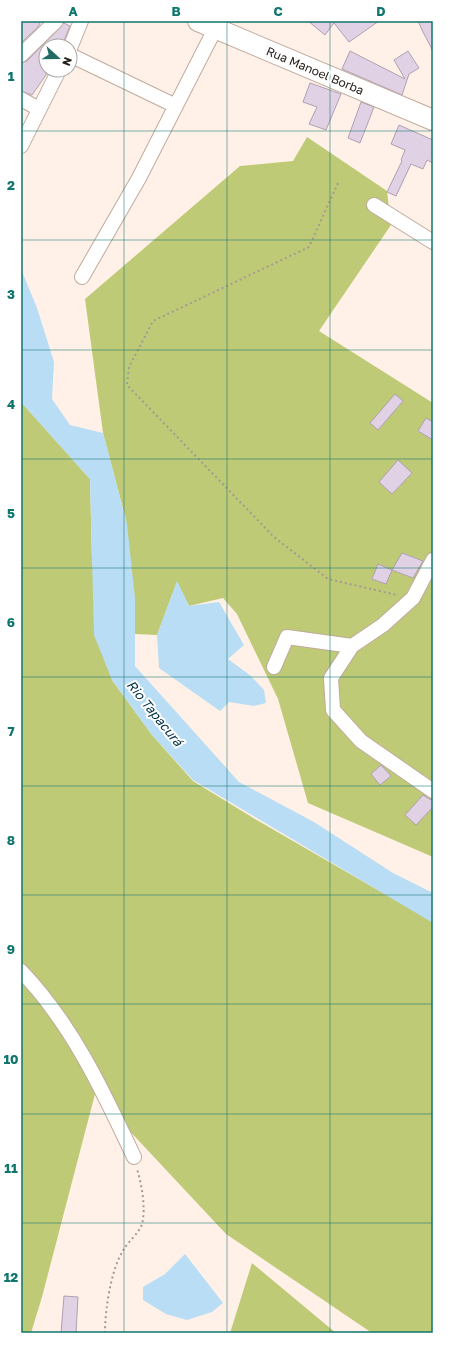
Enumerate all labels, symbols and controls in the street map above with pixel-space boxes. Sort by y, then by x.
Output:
text: A [68,3,78,19]
text: B [171,3,181,19]
text: C [273,3,283,19]
text: D [376,3,386,19]
north arrow [38,38,78,78]
street label: Rua Manoel Borba [264,43,366,98]
text: N [60,56,75,68]
text: 1 [8,68,15,84]
text: 2 [7,177,15,193]
text: 3 [7,286,15,302]
text: 4 [7,396,15,412]
text: 5 [7,505,15,521]
text: 6 [7,614,15,630]
water label: Rio Tapacurá [124,677,187,750]
text: 7 [7,723,15,739]
text: 8 [7,832,15,848]
text: 9 [7,941,15,957]
text: 10 [3,1051,19,1067]
text: 11 [4,1160,18,1176]
text: 12 [4,1269,18,1285]

